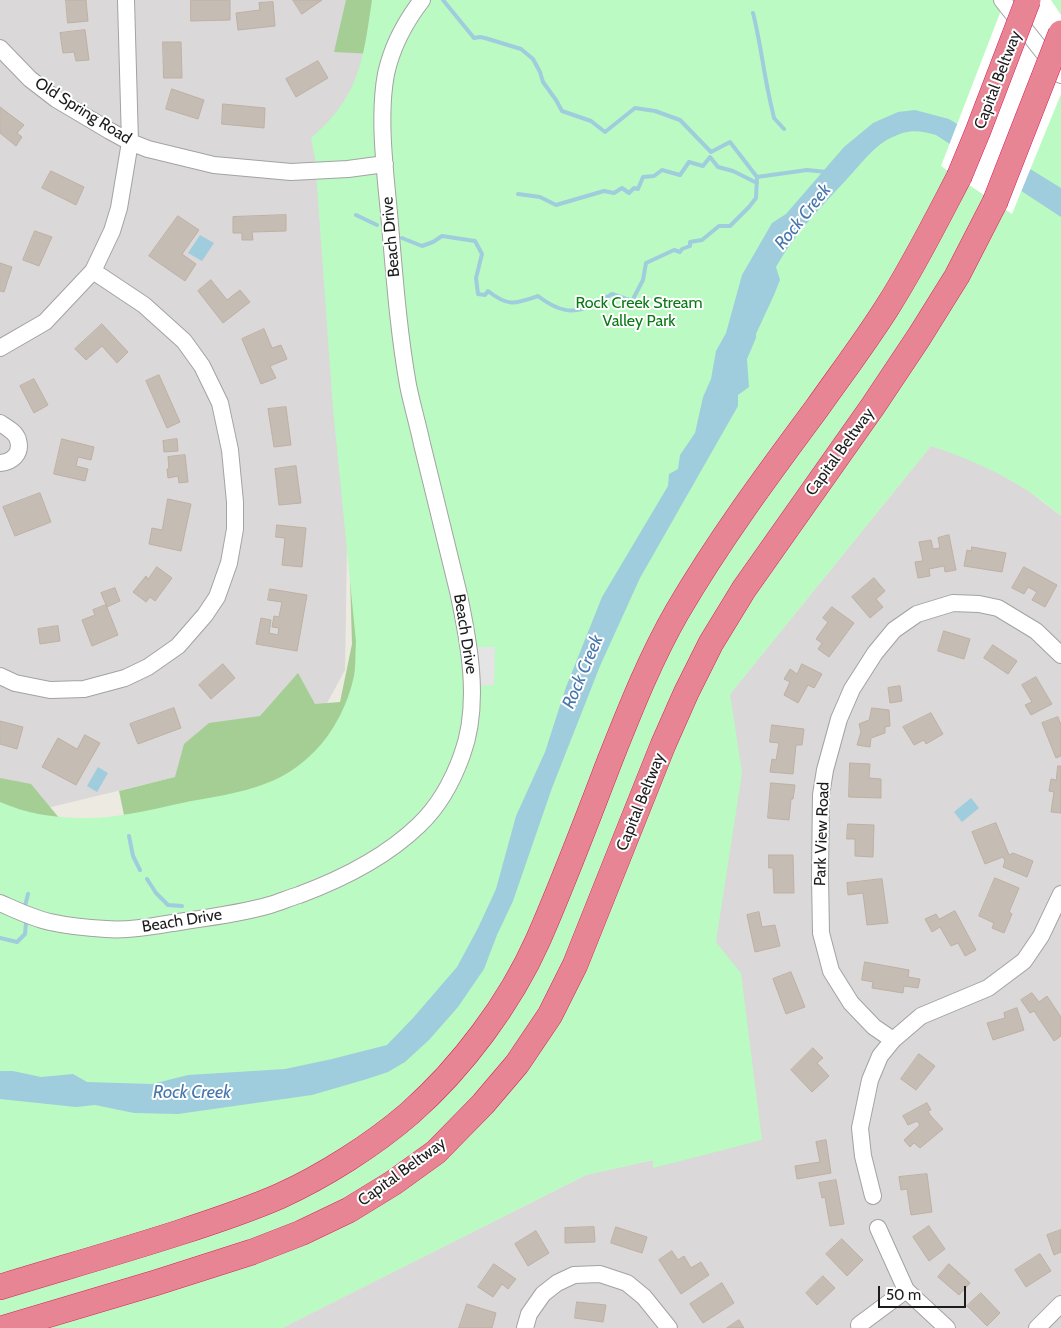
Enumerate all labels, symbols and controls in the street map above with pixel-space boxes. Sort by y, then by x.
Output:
street label: Capital Beltway [970,28,1026,132]
street label: Old Spring Road [31,74,135,148]
water label: Rock Creek [770,180,836,254]
street label: Beach Drive [378,196,404,278]
park label: Rock Creek Stream Valley Park [575,293,703,331]
street label: Capital Beltway [802,404,878,500]
street label: Beach Drive [449,593,481,675]
water label: Rock Creek [558,632,608,712]
street label: Capital Beltway [613,750,669,854]
street label: Park View Road [811,782,833,886]
street label: Beach Drive [141,905,223,937]
water label: Rock Creek [153,1082,231,1104]
street label: Capital Beltway [354,1134,450,1210]
scale bar [881,1276,968,1308]
text: 50 m [886,1286,921,1304]

